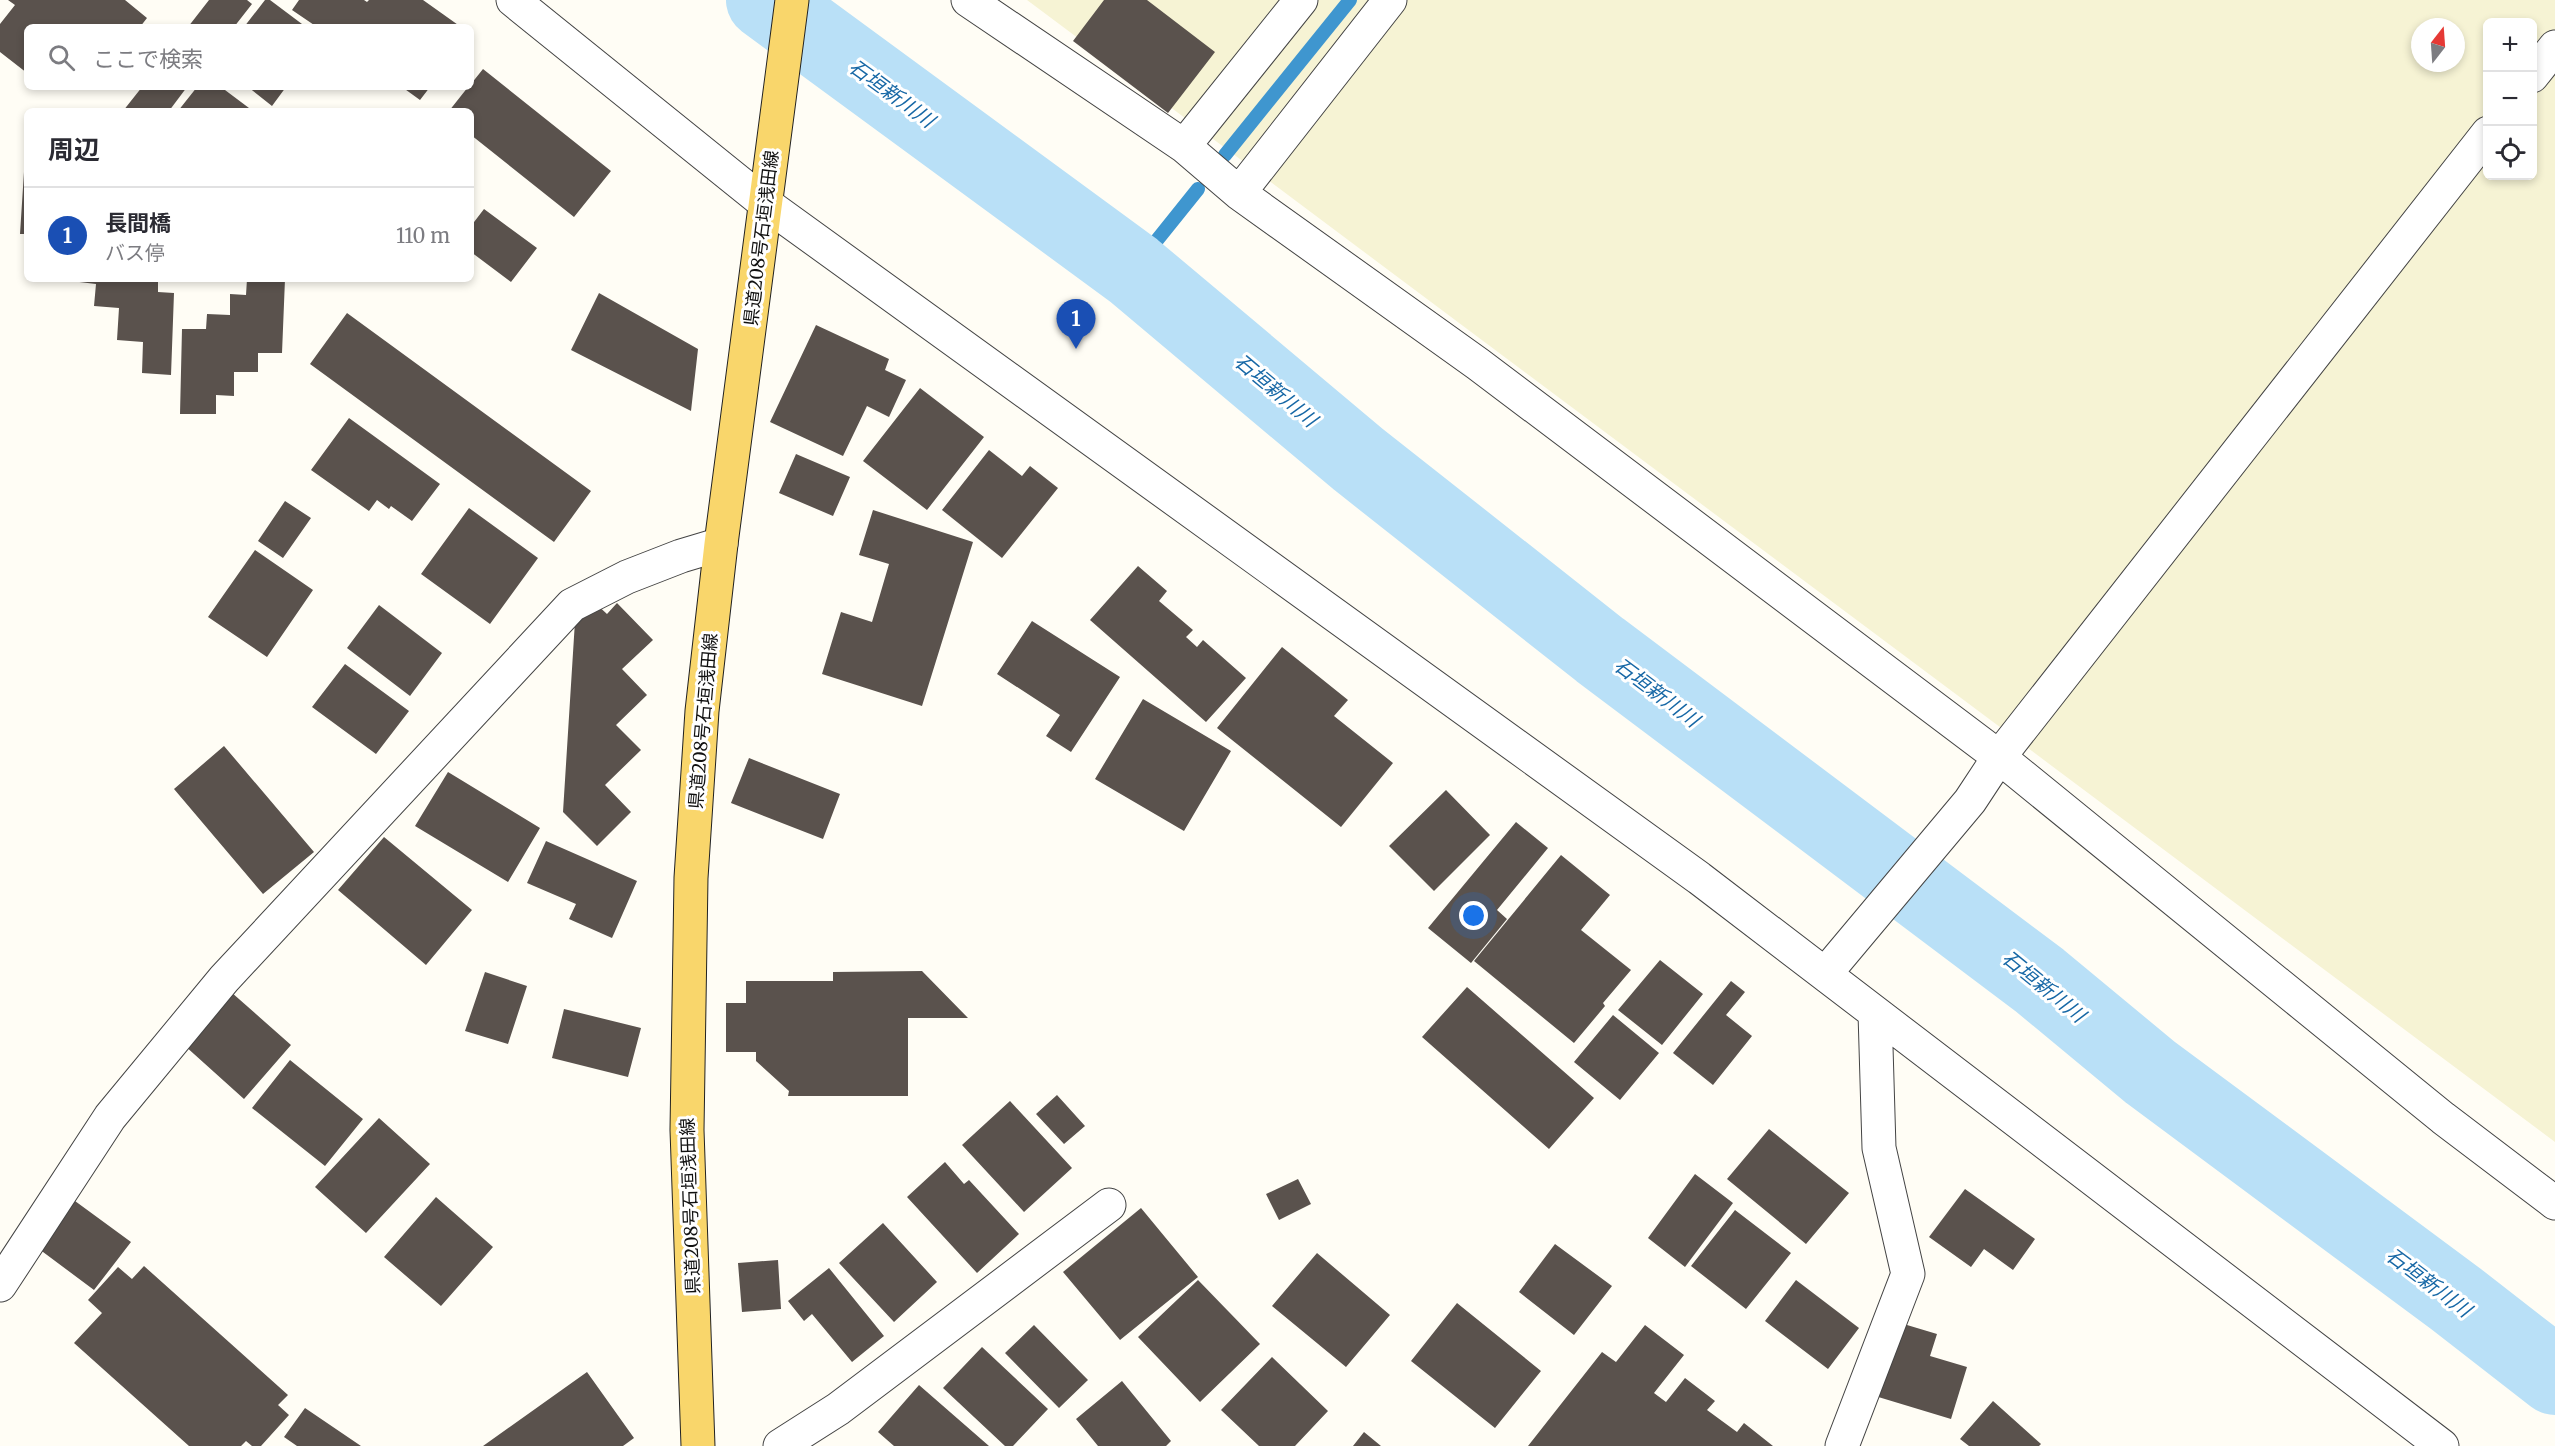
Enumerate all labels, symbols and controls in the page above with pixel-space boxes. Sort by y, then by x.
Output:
north arrow [2411,18,2465,72]
map controls [2483,18,2537,180]
button: + [2483,18,2537,72]
search box [24,24,474,90]
icon: search [45,41,78,74]
text: ここで検索 [93,45,203,73]
water label: 石垣新川川 [844,53,941,134]
button: − [2483,72,2537,126]
button: locate [2483,126,2537,180]
text: 周辺 [48,133,100,166]
street label: 県道208号石垣浅田線 [739,149,783,327]
text: 長間橋 [105,209,171,237]
text: 1 [63,223,72,248]
text: 110 m [396,223,450,248]
text: バス停 [105,240,165,265]
pin: 1 [1056,300,1096,349]
water label: 石垣新川川 [1230,348,1324,433]
street label: 県道208号石垣浅田線 [684,632,722,810]
water label: 石垣新川川 [1610,652,1706,733]
your location [1459,901,1488,930]
water label: 石垣新川川 [1997,945,2092,1028]
street label: 県道208号石垣浅田線 [675,1117,705,1295]
water label: 石垣新川川 [2382,1242,2478,1323]

